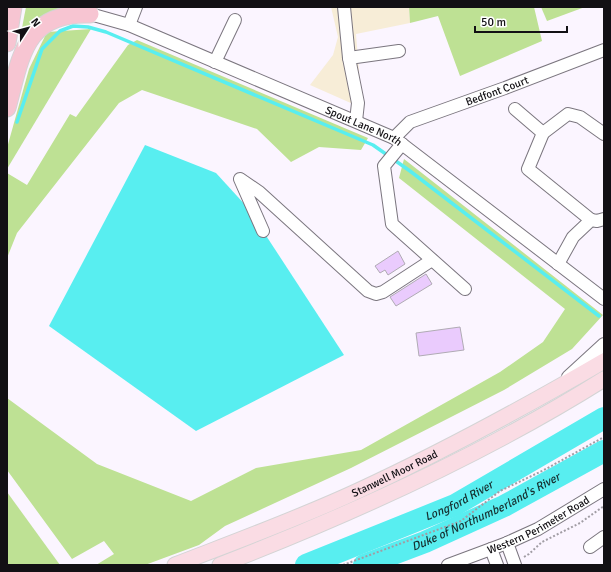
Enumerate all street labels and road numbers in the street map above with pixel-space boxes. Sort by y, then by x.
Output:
street label: Bedfont Court [464,73,530,108]
street label: Spout Lane North [323,103,405,148]
street label: Stanwell Moor Road [349,447,440,500]
street label: Western Perimeter Road [485,493,592,556]

